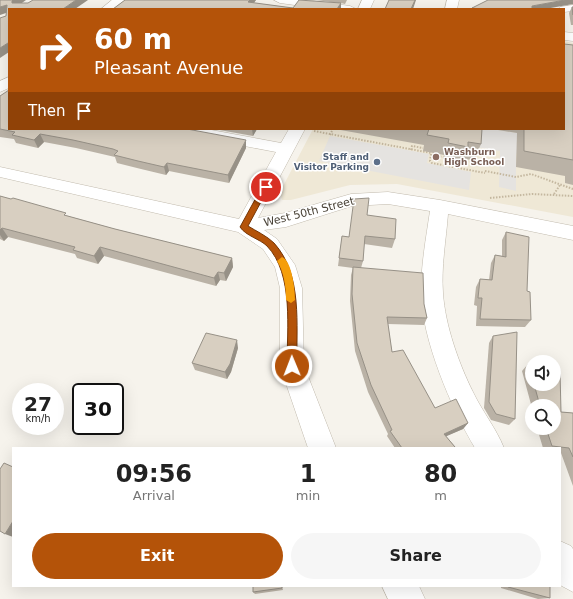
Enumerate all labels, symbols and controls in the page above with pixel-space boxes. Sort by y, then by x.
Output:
text: 60 m [94,23,172,56]
icon: right [28,24,80,76]
text: Pleasant Avenue [94,57,243,78]
icon: arrive [73,100,95,122]
text: Then [28,102,65,120]
place label: Washburn High School [444,147,504,167]
place label: Staff and Visitor Parking [294,152,369,172]
marker: Washburn High School [431,152,441,162]
marker: Staff and Visitor Parking [372,157,382,167]
pin [249,170,283,204]
icon: arrive [255,176,277,198]
street label: West 50th Street [262,194,356,230]
position arrow [271,345,313,387]
map controls [525,355,561,435]
button: sound [525,355,561,391]
speed limit sign: 30 [72,383,124,435]
text: 27 [24,392,52,416]
button: search [525,399,561,435]
text: km/h [25,413,51,424]
text: 09:56 [116,460,192,488]
text: 1 [300,460,316,488]
text: 80 [424,460,457,488]
text: Arrival [133,488,175,503]
text: min [296,488,320,503]
text: m [434,488,447,503]
button: Exit [32,533,283,579]
button: Share [291,533,541,579]

